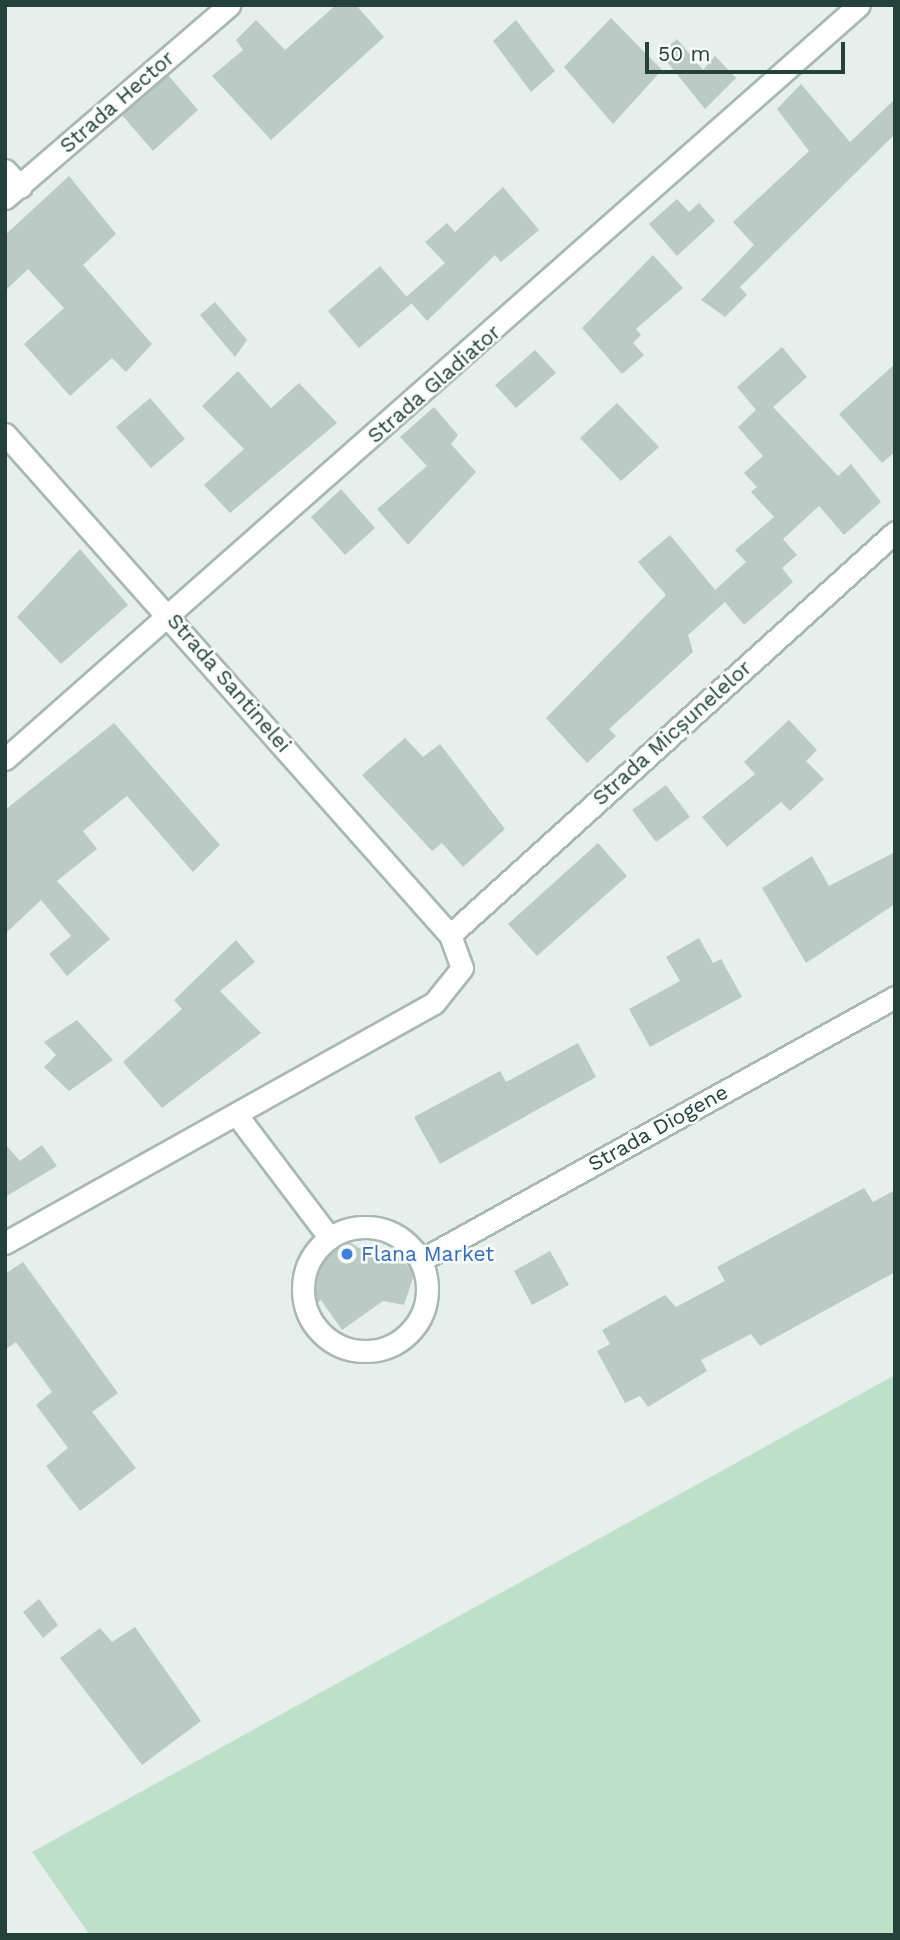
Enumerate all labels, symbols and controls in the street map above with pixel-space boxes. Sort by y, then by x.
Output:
scale bar [648,28,848,72]
text: 50 m [658,41,710,66]
street label: Strada Hector [54,45,180,159]
street label: Strada Gladiator [362,319,506,449]
street label: Strada Santinelei [162,608,296,758]
street label: Strada Micșunelelor [587,655,757,811]
street label: Strada Diogene [584,1079,732,1177]
place label: Flana Market [361,1241,495,1267]
marker: Flana Market [339,1246,355,1262]

